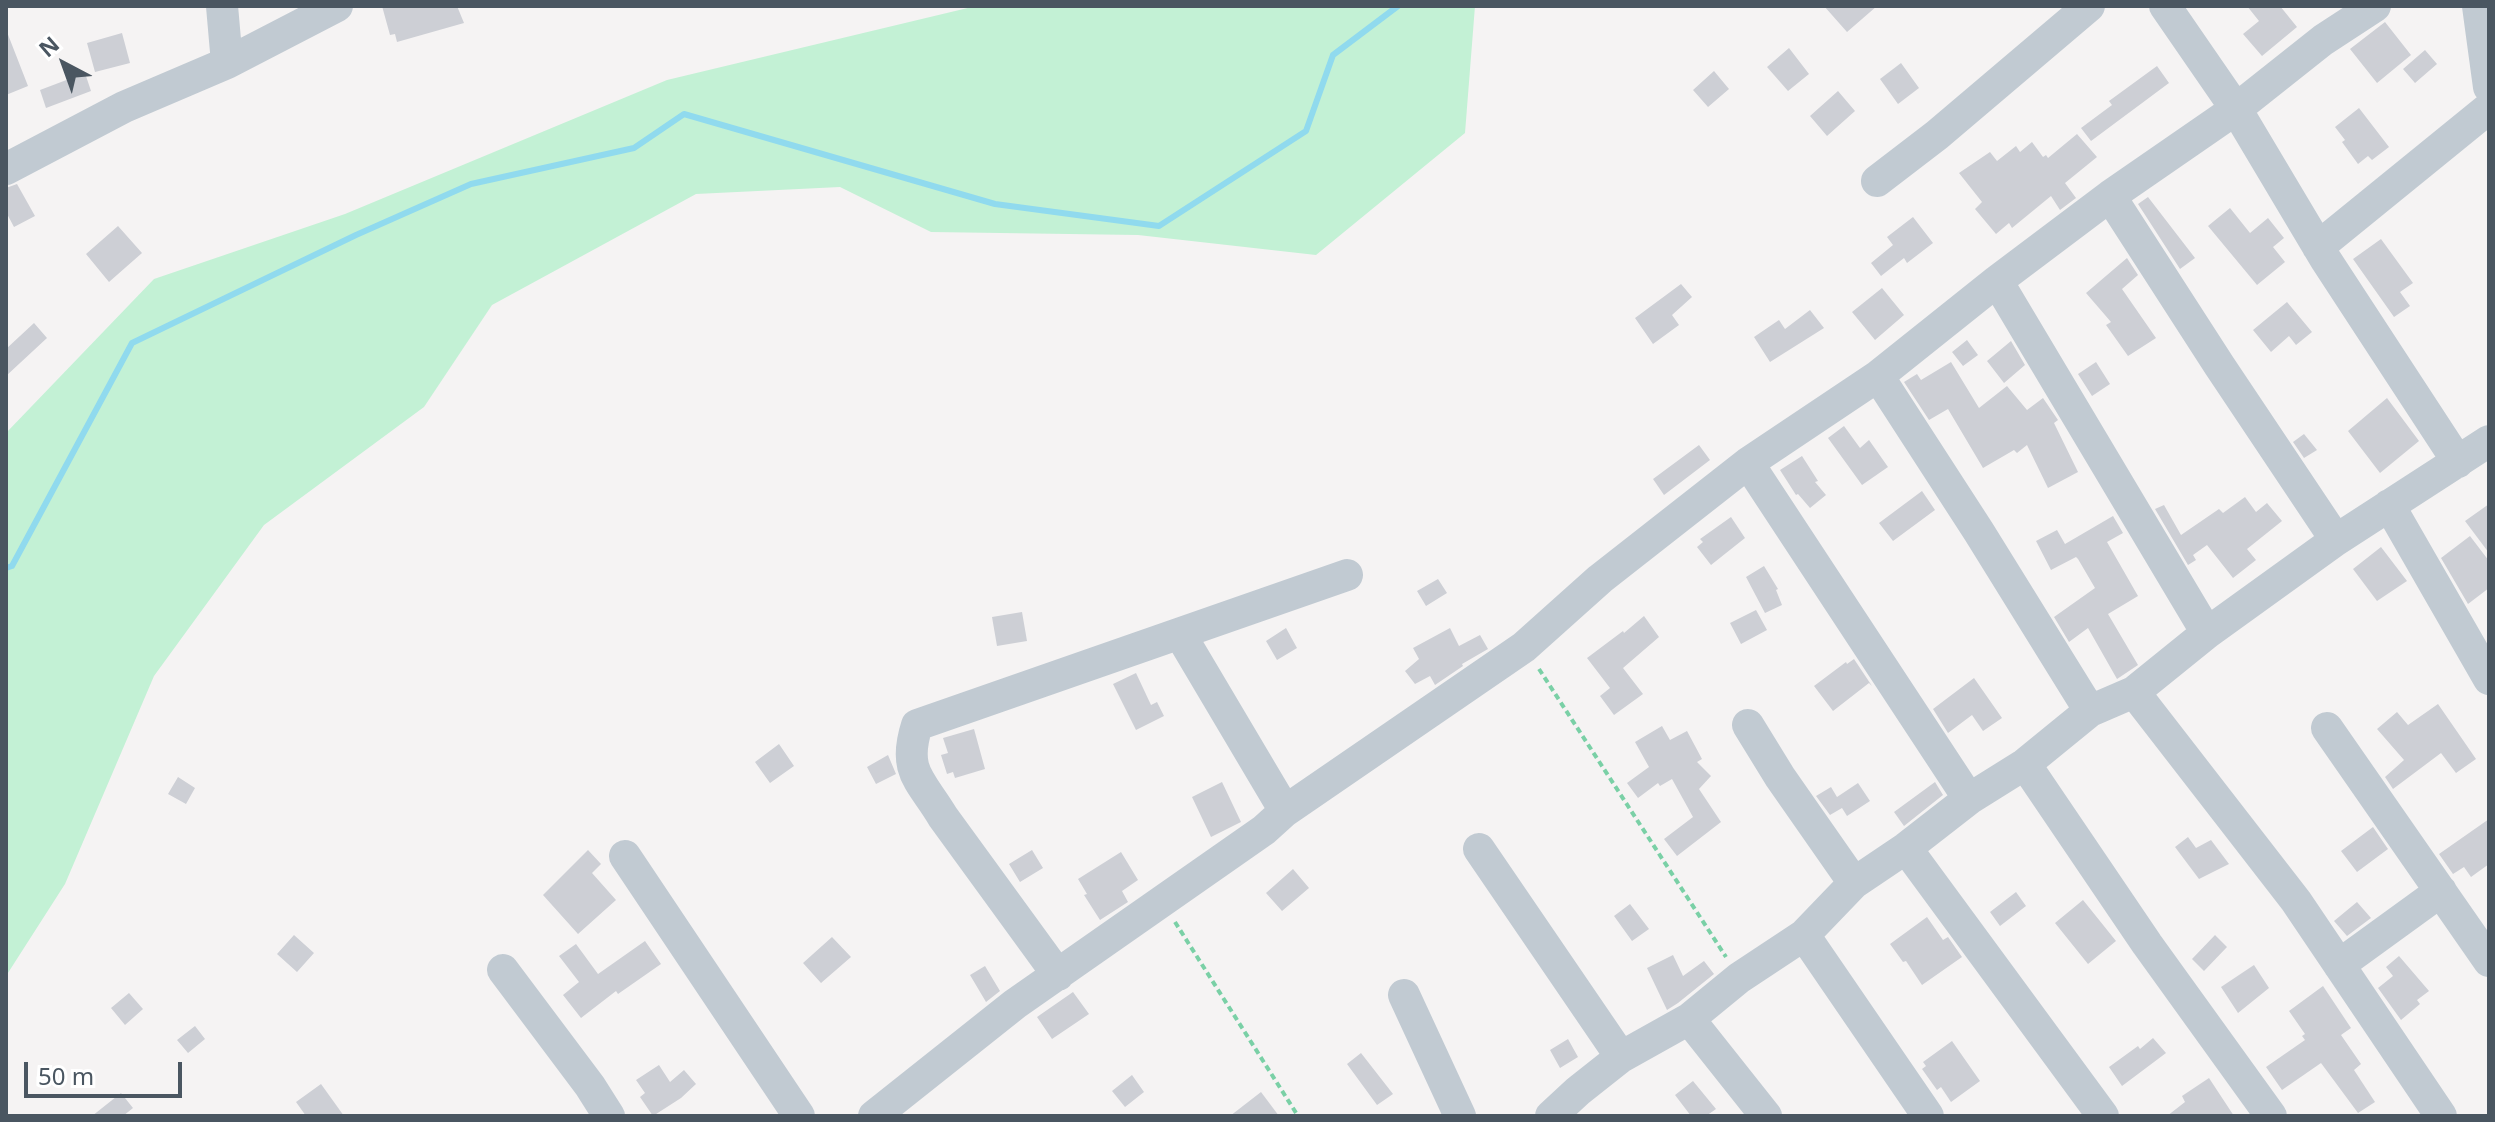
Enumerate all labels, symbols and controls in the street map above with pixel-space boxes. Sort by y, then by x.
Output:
north arrow [24,24,104,104]
text: N [32,29,65,63]
scale bar [28,1046,186,1096]
text: 50 m [38,1059,94,1092]

